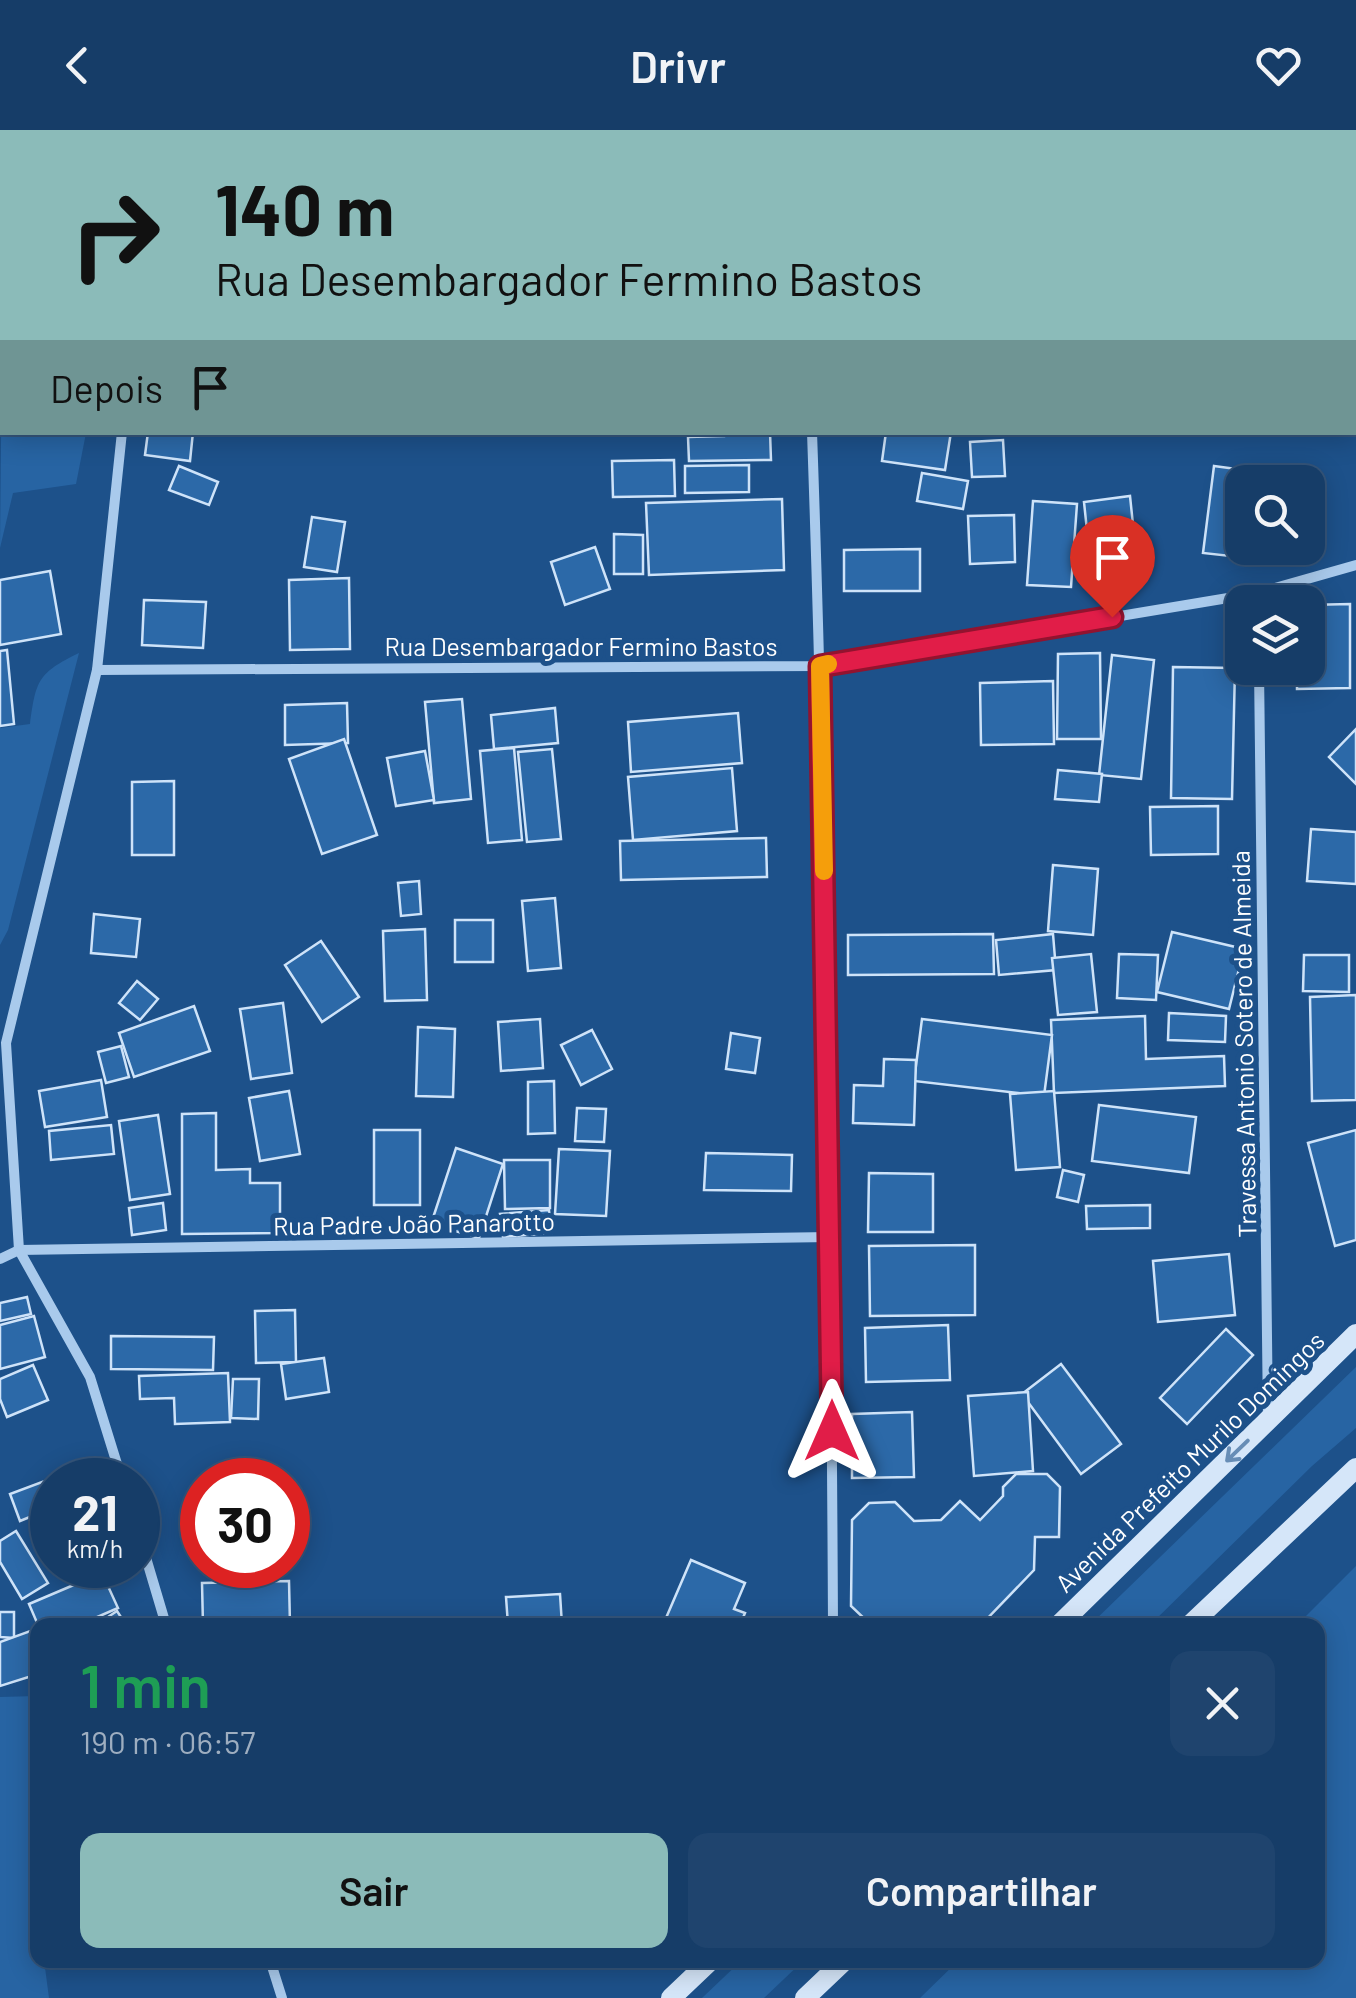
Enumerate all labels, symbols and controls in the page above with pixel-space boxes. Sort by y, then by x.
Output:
icon: back [50,38,105,93]
text: Drivr [630,38,726,92]
icon: heart [1251,38,1306,93]
text: 140 m [215,166,394,250]
icon: right [50,170,180,300]
text: Rua Desembargador Fermino Bastos [215,251,923,305]
icon: arrive [183,360,238,415]
text: Depois [50,365,163,411]
map controls [1225,465,1325,685]
button: search [1225,465,1325,565]
pin [1070,515,1155,618]
icon: arrive [1085,530,1140,585]
button: layers [1225,585,1325,685]
street label: Rua Desembargador Fermino Bastos [384,631,778,661]
street label: Travessa Antonio Sotero de Almeida [1225,850,1261,1238]
street label: Rua Padre João Panarotto [273,1206,555,1240]
street label: Avenida Prefeito Murilo Domingos [1049,1325,1330,1598]
position arrow [780,1379,884,1483]
one-way arrow [1225,1439,1249,1463]
speed limit sign: 30 [180,1458,310,1588]
text: 21 [72,1481,118,1541]
text: km/h [67,1533,123,1563]
text: 1 min [80,1648,211,1720]
button: close [1170,1651,1275,1756]
text: 190 m · 06:57 [80,1722,255,1760]
button: Sair [80,1833,668,1948]
button: Compartilhar [688,1833,1275,1948]

